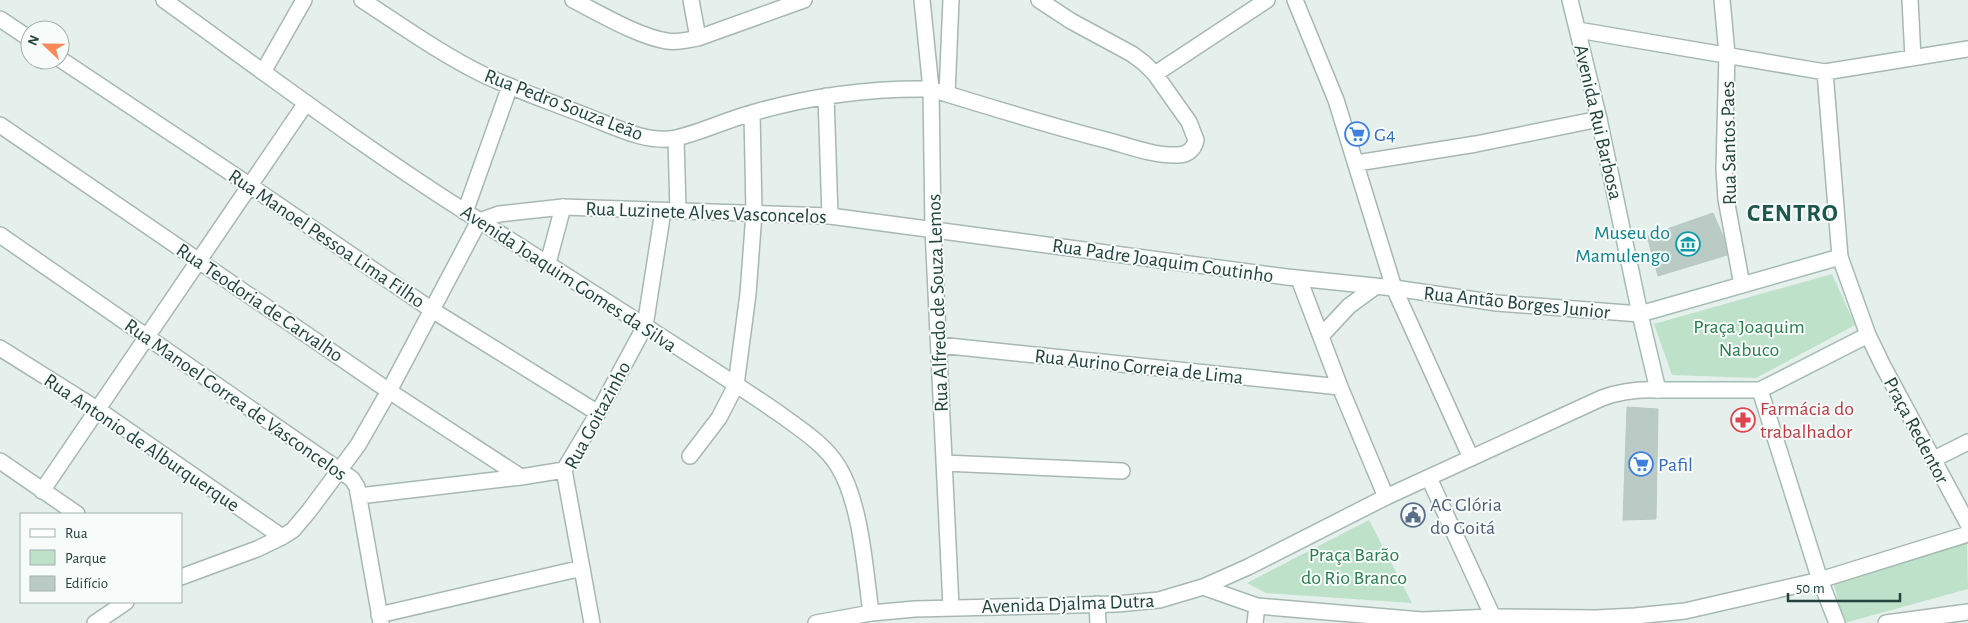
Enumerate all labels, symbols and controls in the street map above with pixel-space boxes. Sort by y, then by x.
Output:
north arrow [20,20,70,70]
text: N [26,33,42,48]
street label: Avenida Rui Barbosa [1570,43,1626,202]
street label: Rua Pedro Souza Leão [482,65,646,144]
street label: Rua Santos Paes [1718,81,1740,205]
supermarket icon: G4 [1344,121,1370,147]
place label: G4 [1374,125,1396,145]
street label: Rua Manoel Pessoa Lima Filho [225,166,428,312]
street label: Rua Alfredo de Souza Lemos [924,194,952,412]
street label: Rua Luzinete Alves Vasconcelos [585,199,827,227]
district label: CENTRO [1747,201,1839,226]
street label: Avenida Joaquim Gomes da Silva [457,202,680,356]
place label: Museu do Mamulengo [1575,223,1670,266]
museum icon: Museu do Mamulengo [1675,231,1701,257]
street label: Rua Padre Joaquim Coutinho [1051,236,1275,286]
street label: Rua Teodoria de Carvalho [172,240,346,366]
street label: Rua Antão Borges Junior [1423,283,1612,323]
street label: Rua Manoel Correa de Vasconcelos [121,315,350,484]
park label: Praça Joaquim Nabuco [1693,317,1805,360]
street label: Rua Aurino Correia de Lima [1034,346,1244,388]
street label: Rua Goitazinho [561,358,635,473]
street label: Rua Antonio de Alburquerque [40,370,243,516]
street label: Praça Redentor [1880,374,1953,487]
place label: Farmácia do trabalhador [1760,399,1854,442]
pharmacy icon: Farmácia do trabalhador [1730,407,1756,433]
supermarket icon: Pafil [1628,451,1654,477]
place label: Pafil [1658,455,1693,475]
place label: AC Glória do Goitá [1430,495,1502,538]
public building icon: AC Glória do Goitá [1400,502,1426,528]
legend [20,513,182,603]
text: Rua [65,526,88,541]
park label: Praça Barão do Rio Branco [1301,545,1407,588]
text: Parque [65,551,106,566]
scale bar [1788,570,1900,602]
text: Edifício [65,576,108,591]
text: 50 m [1796,581,1825,596]
street label: Avenida Djalma Dutra [981,591,1155,617]

